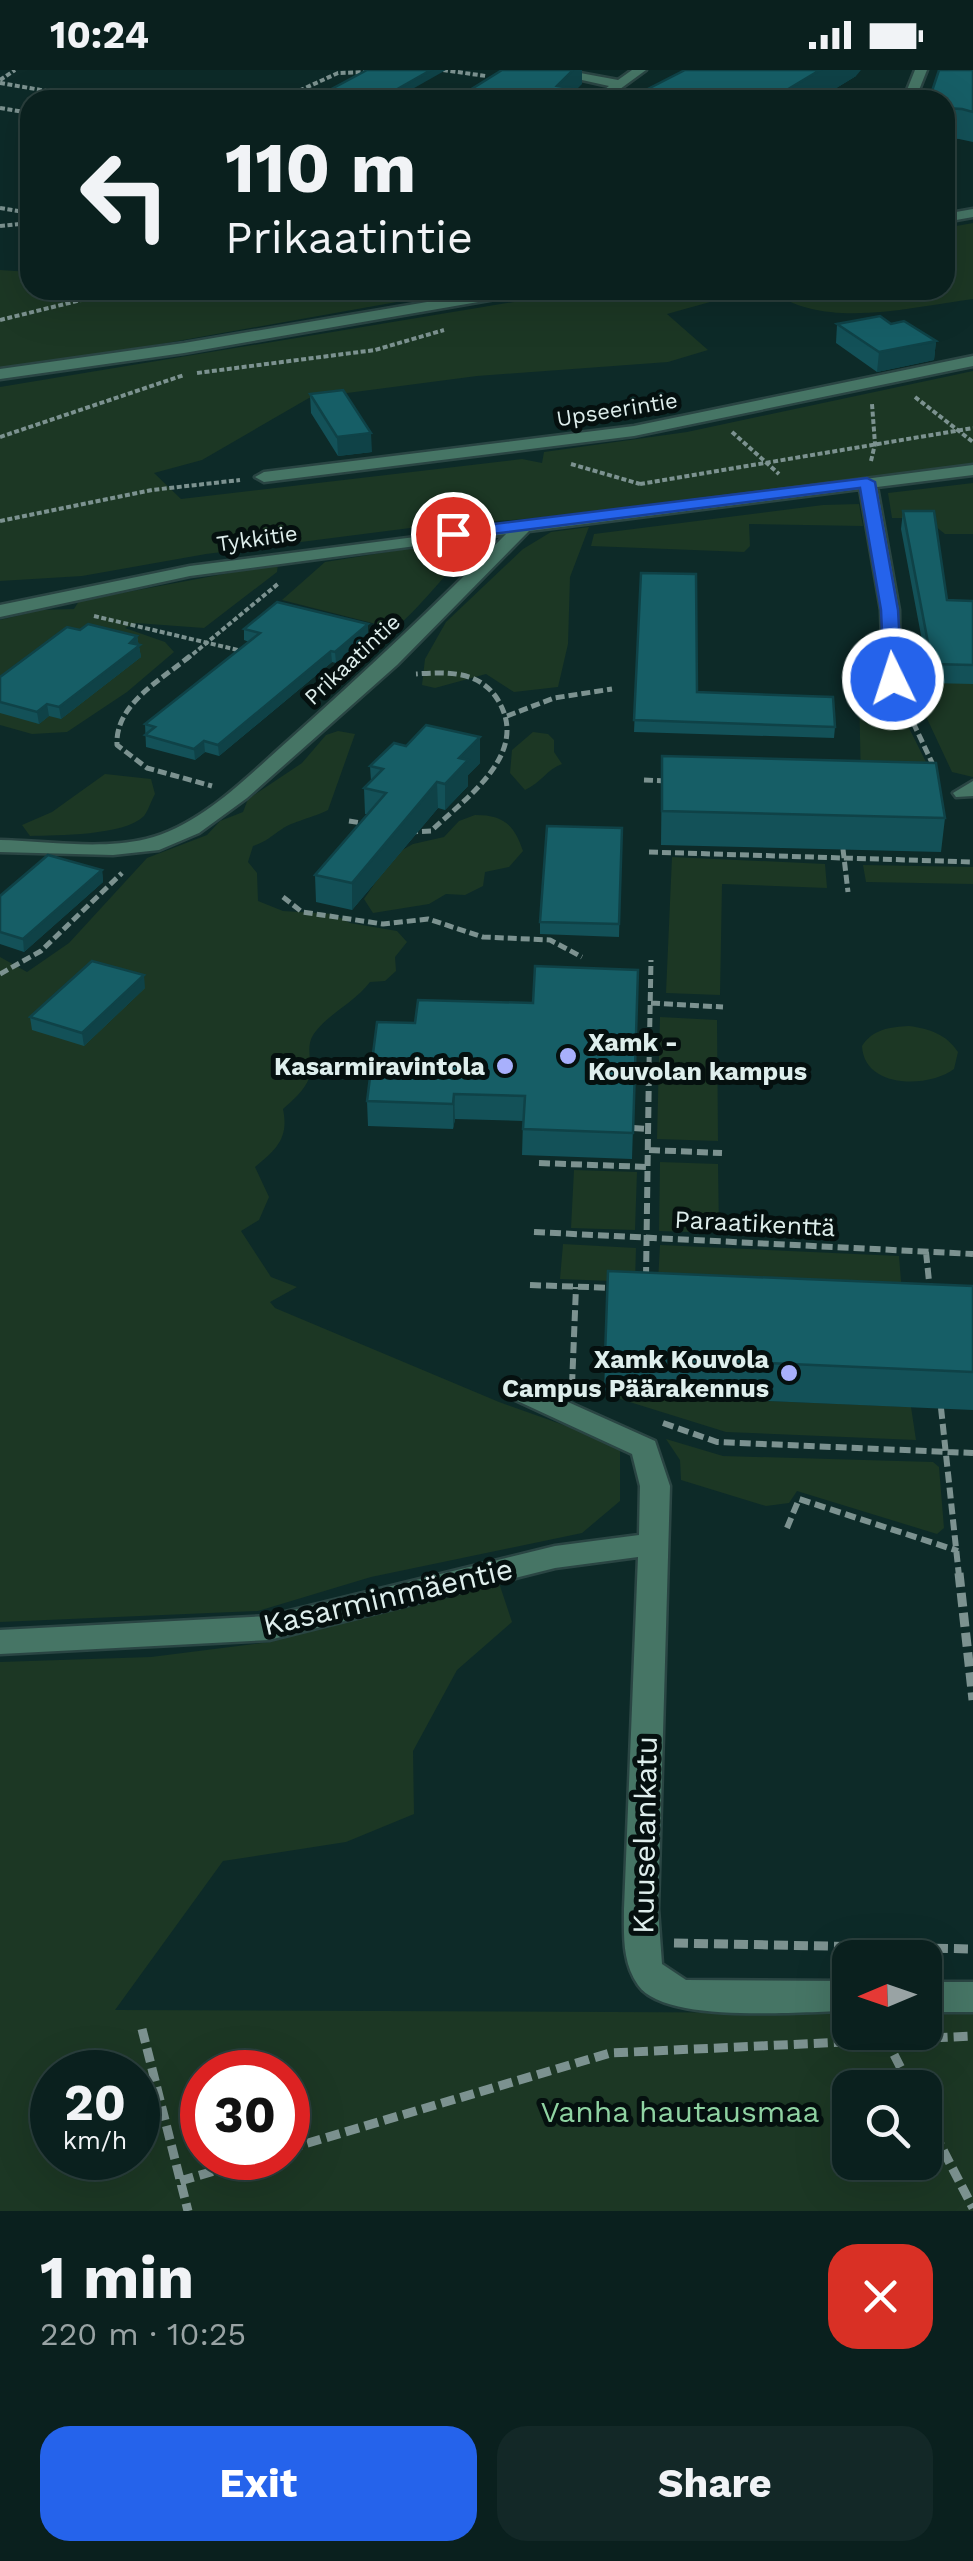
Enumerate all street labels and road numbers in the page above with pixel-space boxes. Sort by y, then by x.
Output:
street label: Upseerintie [555,388,679,431]
street label: Tykkitie [215,520,299,557]
street label: Prikaatintie [299,609,405,710]
street label: Paraatikenttä [674,1205,836,1242]
street label: Kasarminmäentie [259,1551,516,1642]
street label: Kuuselankatu [625,1736,664,1934]

